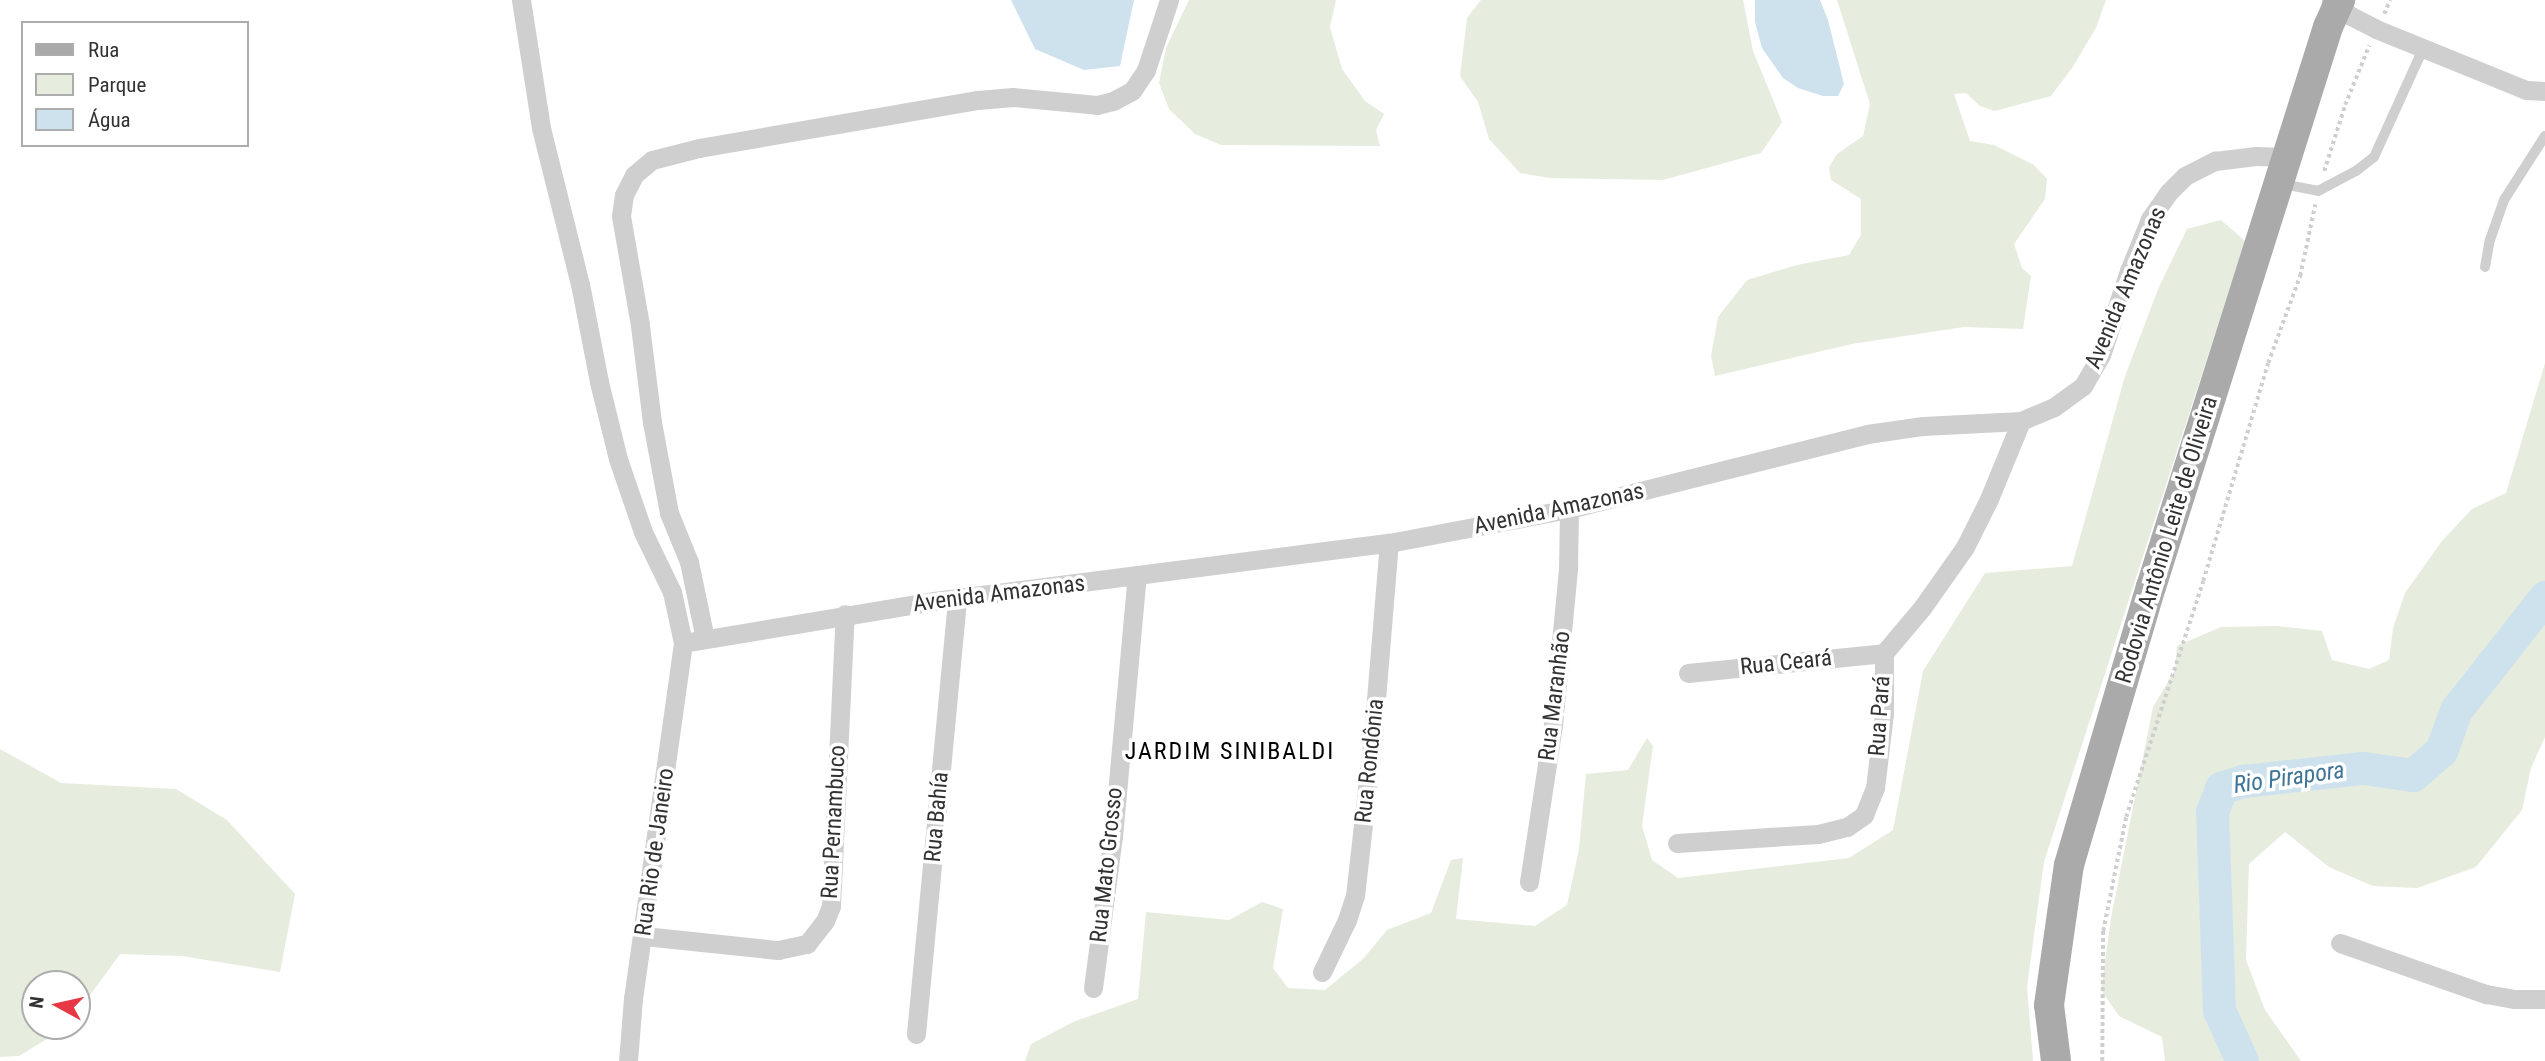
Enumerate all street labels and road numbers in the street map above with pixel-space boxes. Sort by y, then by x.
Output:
street label: Avenida Amazonas [2079,203,2173,373]
street label: Rodovia Antônio Leite de Oliveira [2110,393,2224,687]
street label: Avenida Amazonas [1472,478,1646,540]
street label: Avenida Amazonas [911,570,1087,618]
street label: Rua Maranhão [1533,630,1577,762]
street label: Rua Ceará [1739,644,1833,682]
street label: Rua Pará [1863,675,1897,757]
street label: Rua Rondônia [1350,697,1390,825]
street label: Rua Pernambuco [816,744,852,900]
street label: Rua Rio de Janeiro [630,766,680,938]
street label: Rua Bahía [919,771,955,863]
street label: Rua Mato Grosso [1085,786,1129,944]

